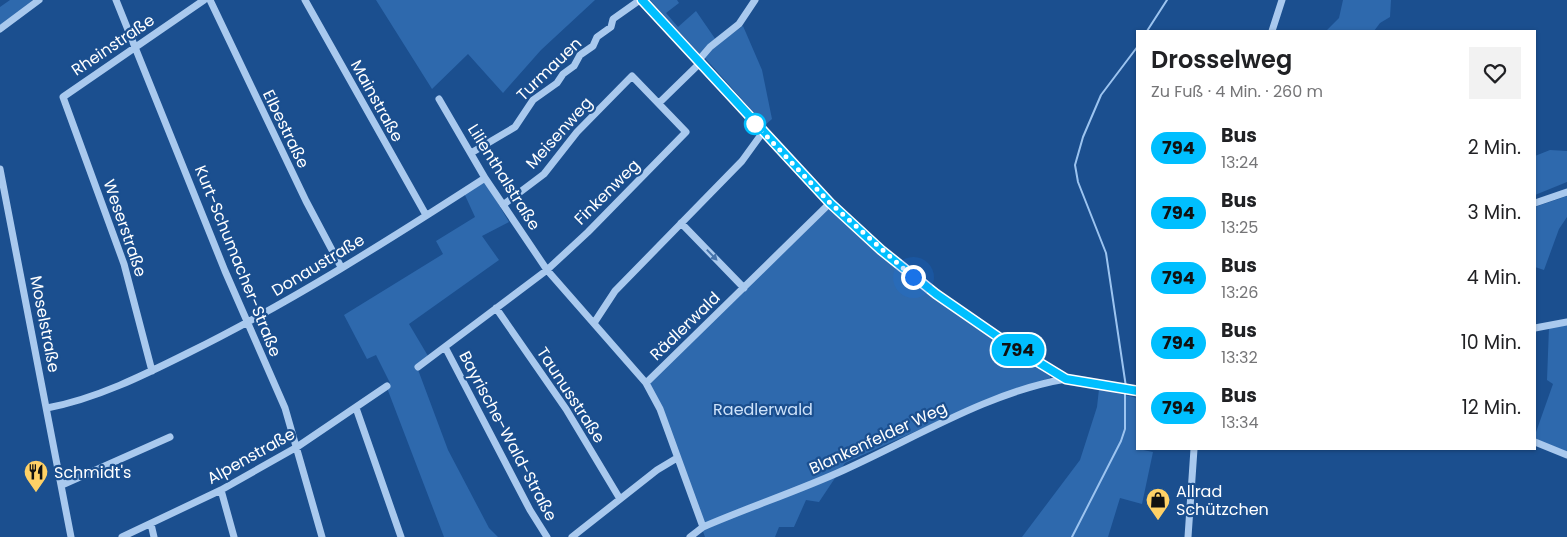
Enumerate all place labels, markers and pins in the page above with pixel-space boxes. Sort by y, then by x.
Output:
unlabelled marker [744,113,766,135]
restaurant icon: Schmidt's [23,459,49,493]
place label: Schmidt's [54,461,131,484]
place label: Allrad Schützchen [1176,480,1269,521]
shop icon: Allrad Schützchen [1145,487,1171,521]

